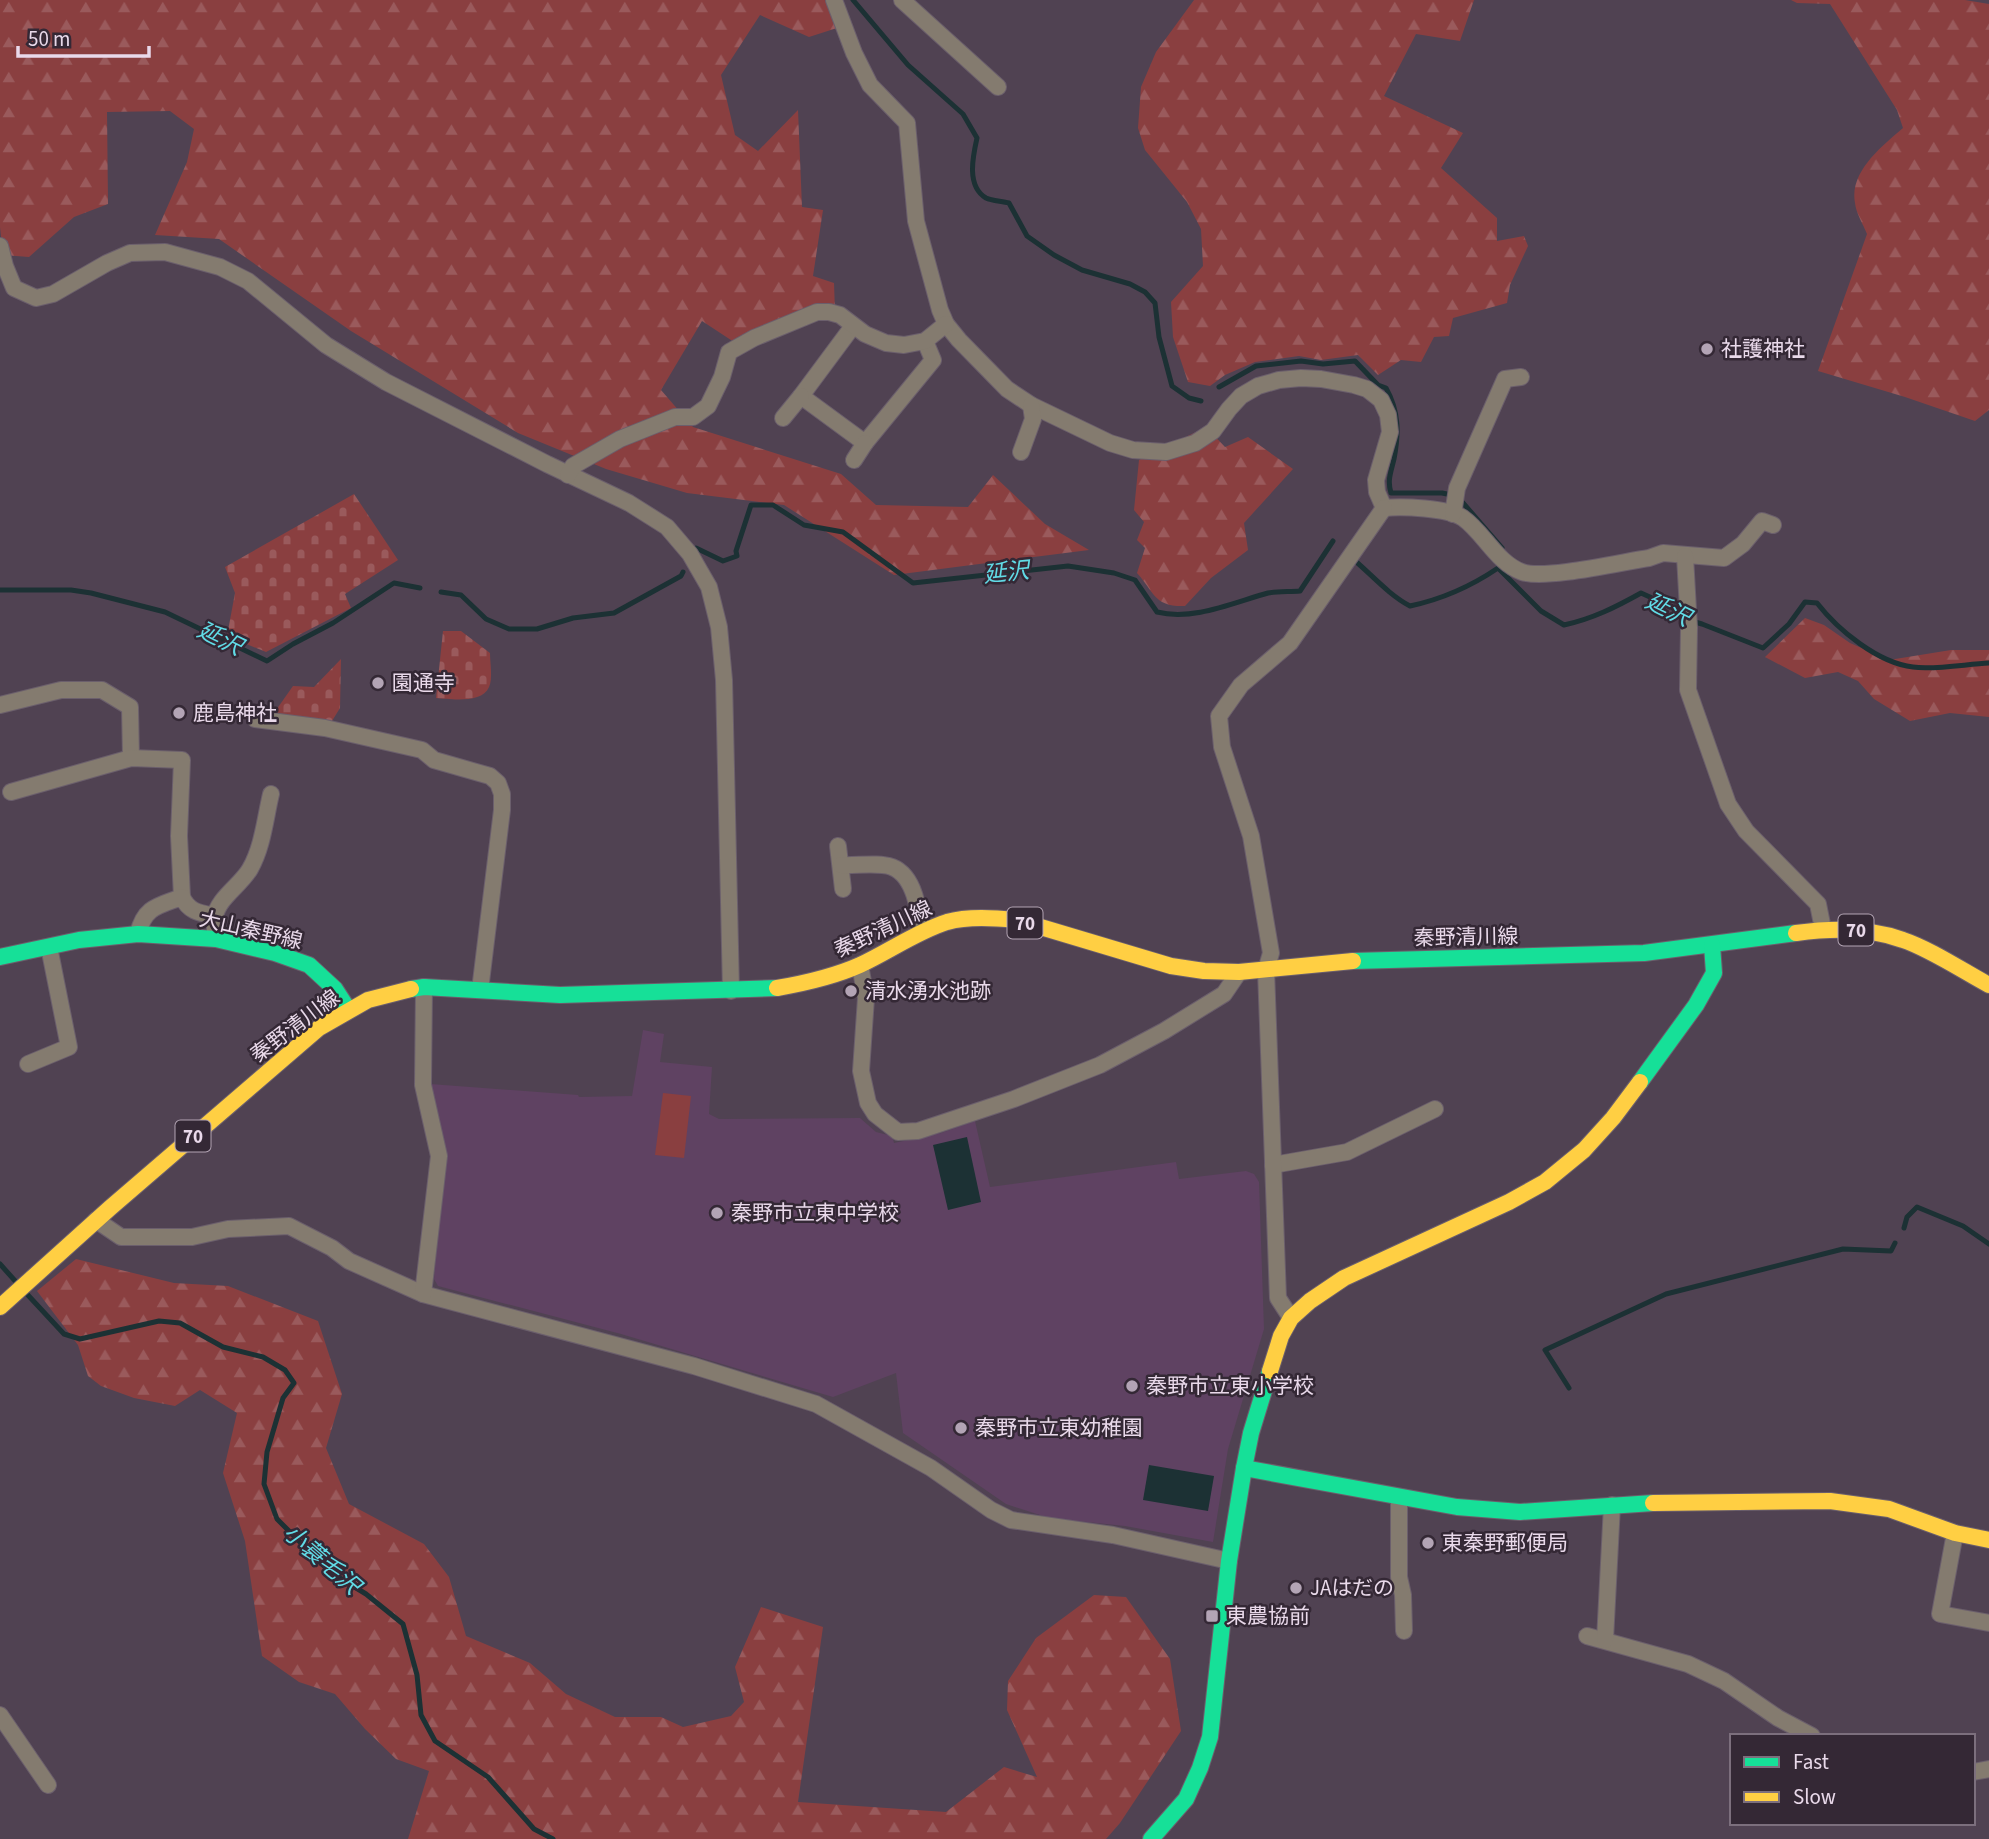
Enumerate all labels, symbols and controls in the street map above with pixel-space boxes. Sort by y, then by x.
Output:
scale bar [18,14,149,58]
text: 50 m [28,24,70,54]
place label: 社護神社 [1721,334,1805,364]
marker: 社護神社 [1699,341,1715,357]
water label: 延沢 [981,553,1034,591]
water label: 延沢 [1640,585,1698,636]
water label: 延沢 [192,614,250,665]
place label: 園通寺 [392,668,455,698]
marker: 園通寺 [370,675,386,691]
place label: 鹿島神社 [193,698,277,728]
marker: 鹿島神社 [171,705,187,721]
street label: 秦野清川線 [829,893,937,965]
street label: 大山秦野線 [196,904,306,956]
road number: 70 [1007,908,1042,939]
road number: 70 [1839,914,1874,946]
street label: 秦野清川線 [1413,921,1519,953]
place label: 清水湧水池跡 [865,976,991,1006]
street label: 秦野清川線 [244,982,346,1070]
marker: 清水湧水池跡 [843,983,859,999]
road number: 70 [176,1120,210,1152]
place label: 秦野市立東中学校 [731,1198,899,1228]
marker: 秦野市立東中学校 [709,1205,725,1221]
place label: 秦野市立東小学校 [1146,1371,1314,1401]
marker: 秦野市立東小学校 [1124,1378,1140,1394]
place label: 秦野市立東幼稚園 [975,1413,1143,1443]
marker: 秦野市立東幼稚園 [953,1420,969,1436]
water label: 小蓑毛沢 [276,1517,369,1604]
place label: 東秦野郵便局 [1442,1528,1568,1558]
marker: 東秦野郵便局 [1420,1535,1436,1551]
place label: JAはだの [1310,1573,1394,1603]
marker: JAはだの [1288,1580,1304,1596]
place label: 東農協前 [1226,1601,1310,1631]
marker: 東農協前 [1204,1608,1220,1624]
legend [1730,1734,1975,1825]
text: Fast [1793,1747,1829,1777]
text: Slow [1793,1782,1836,1812]

